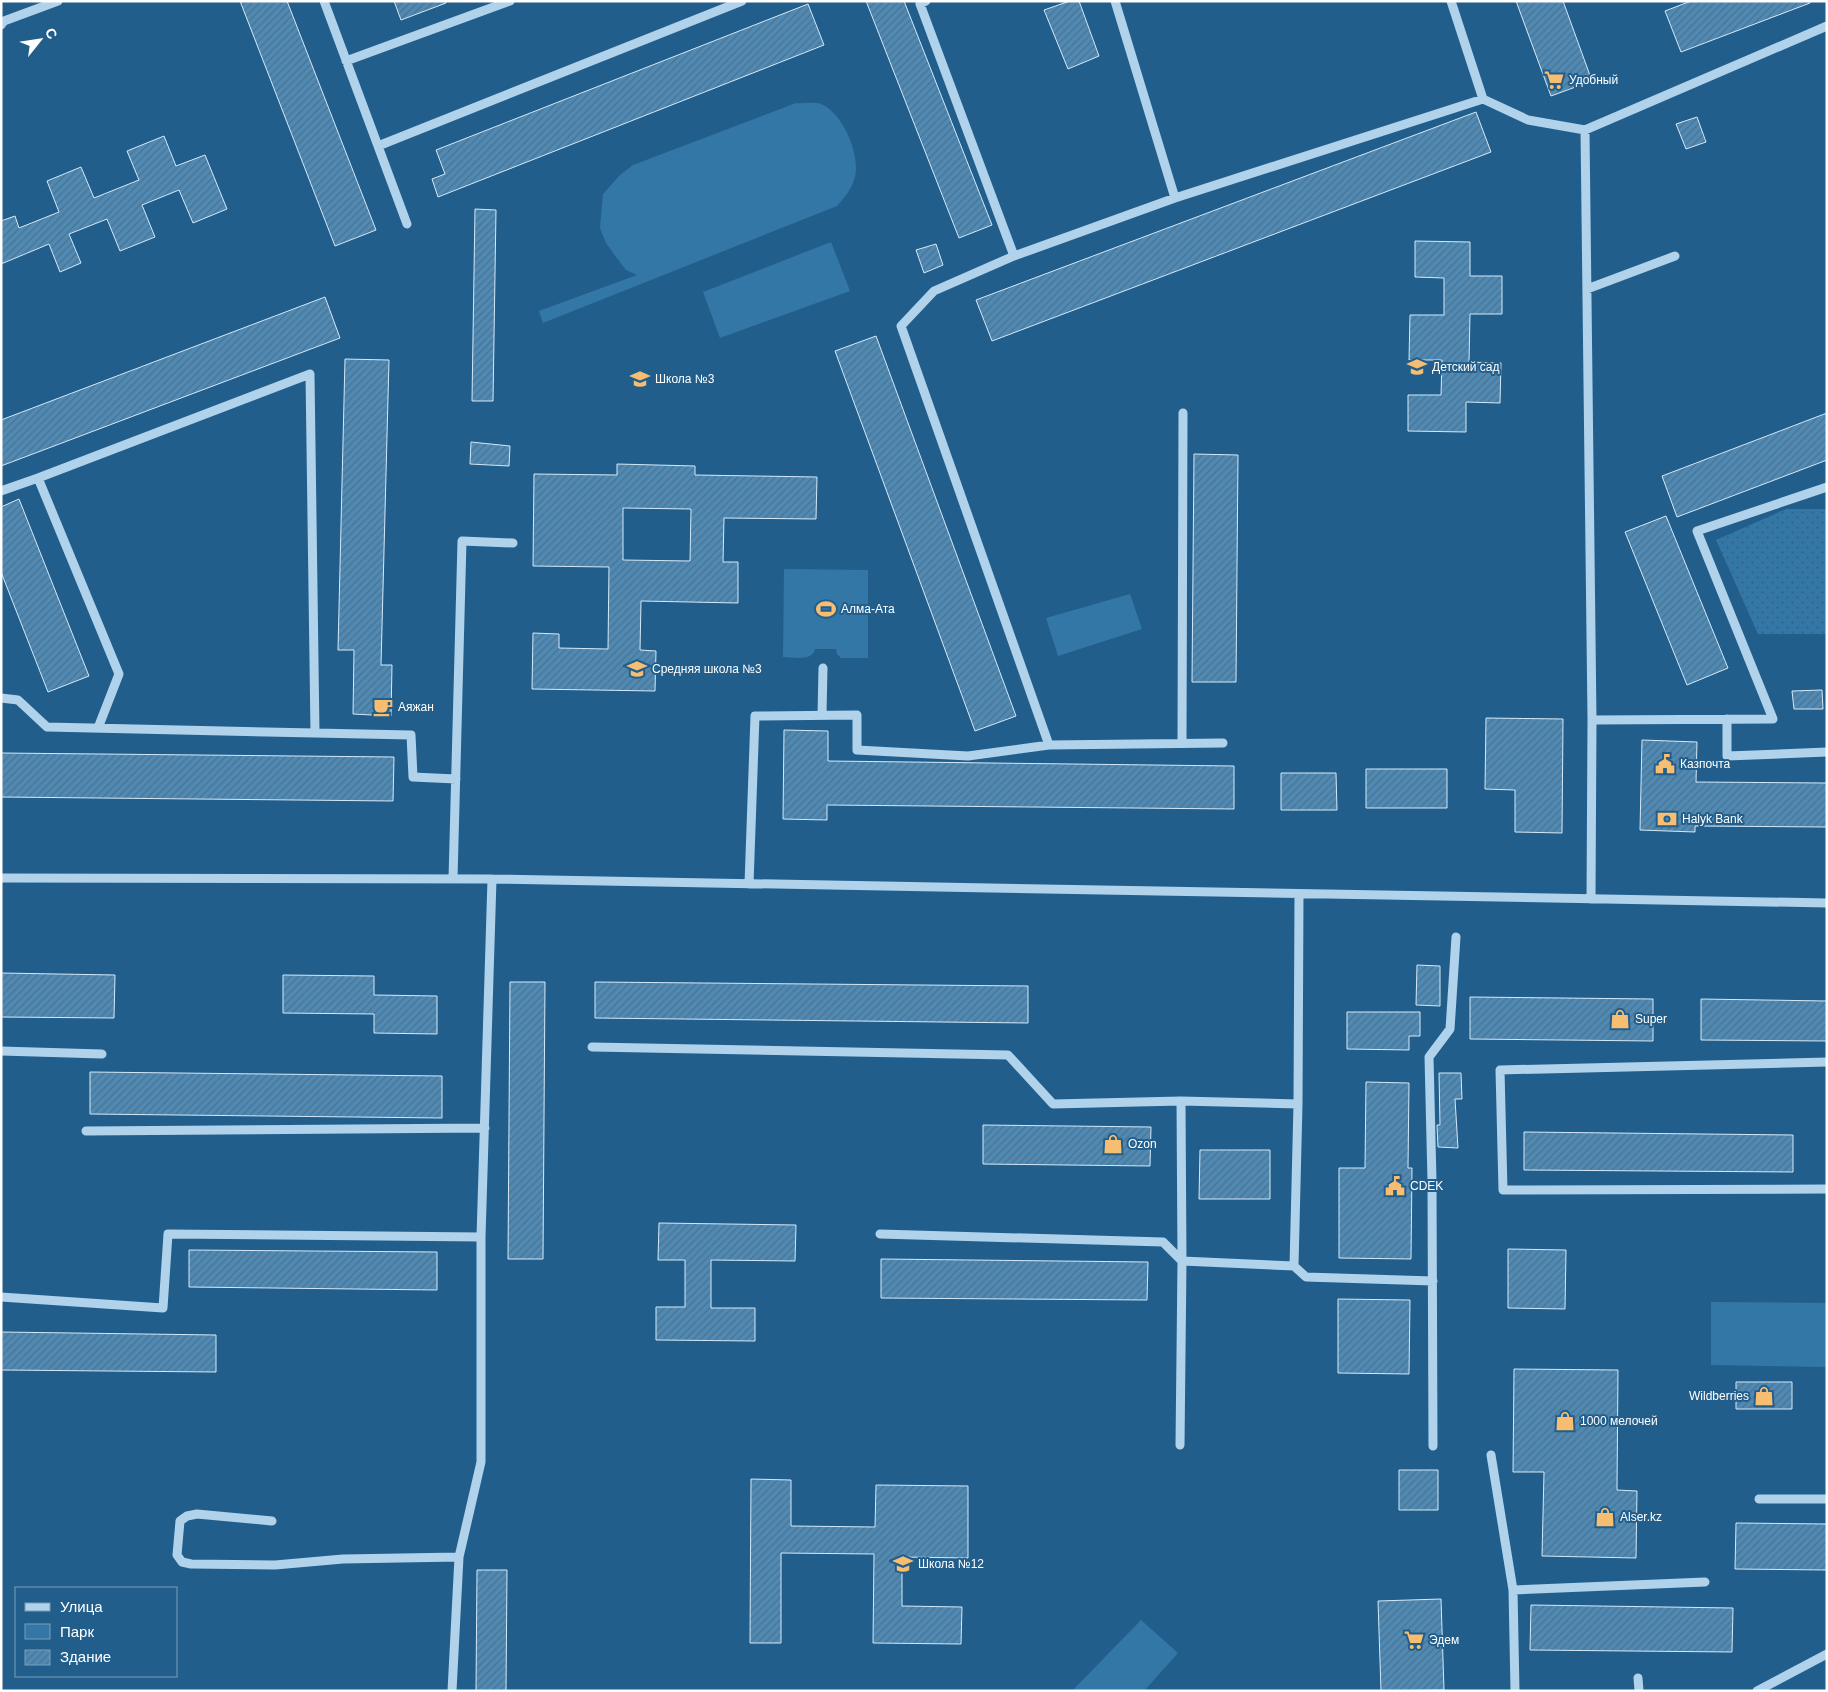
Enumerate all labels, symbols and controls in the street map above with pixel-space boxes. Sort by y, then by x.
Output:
north arrow [15,15,65,65]
text: С [42,25,61,42]
supermarket icon: Удобный [1543,69,1565,91]
place label: Удобный [1569,73,1618,87]
school or university icon: Детский сад [1406,356,1428,378]
place label: Детский сад [1432,360,1499,374]
school or university icon: Школа №3 [629,368,651,390]
place label: Школа №3 [655,372,715,386]
sports icon: Алма-Ата [815,598,837,620]
place label: Алма-Ата [841,602,895,616]
school or university icon: Средняя школа №3 [626,658,648,680]
place label: Средняя школа №3 [652,662,762,676]
cafe icon: Аяжан [372,696,394,718]
place label: Аяжан [398,700,434,714]
public building icon: Казпочта [1654,753,1676,775]
place label: Казпочта [1680,757,1731,771]
bank icon: Halyk Bank [1656,808,1678,830]
place label: Halyk Bank [1682,812,1744,826]
shop icon: Super [1609,1008,1631,1030]
place label: Super [1635,1012,1667,1026]
shop icon: Ozon [1102,1133,1124,1155]
place label: Ozon [1128,1137,1157,1151]
public building icon: CDEK [1384,1175,1406,1197]
place label: CDEK [1410,1179,1443,1193]
shop icon: Wildberries [1753,1385,1775,1407]
place label: Wildberries [1689,1389,1749,1403]
shop icon: 1000 мелочей [1554,1410,1576,1432]
place label: 1000 мелочей [1580,1414,1658,1428]
shop icon: Alser.kz [1594,1506,1616,1528]
place label: Alser.kz [1620,1510,1662,1524]
school or university icon: Школа №12 [892,1553,914,1575]
place label: Школа №12 [918,1557,984,1571]
legend [15,1587,178,1677]
text: Улица [60,1598,103,1615]
text: Парк [60,1623,94,1640]
supermarket icon: Эдем [1403,1629,1425,1651]
place label: Эдем [1429,1633,1459,1647]
text: Здание [60,1648,111,1665]

